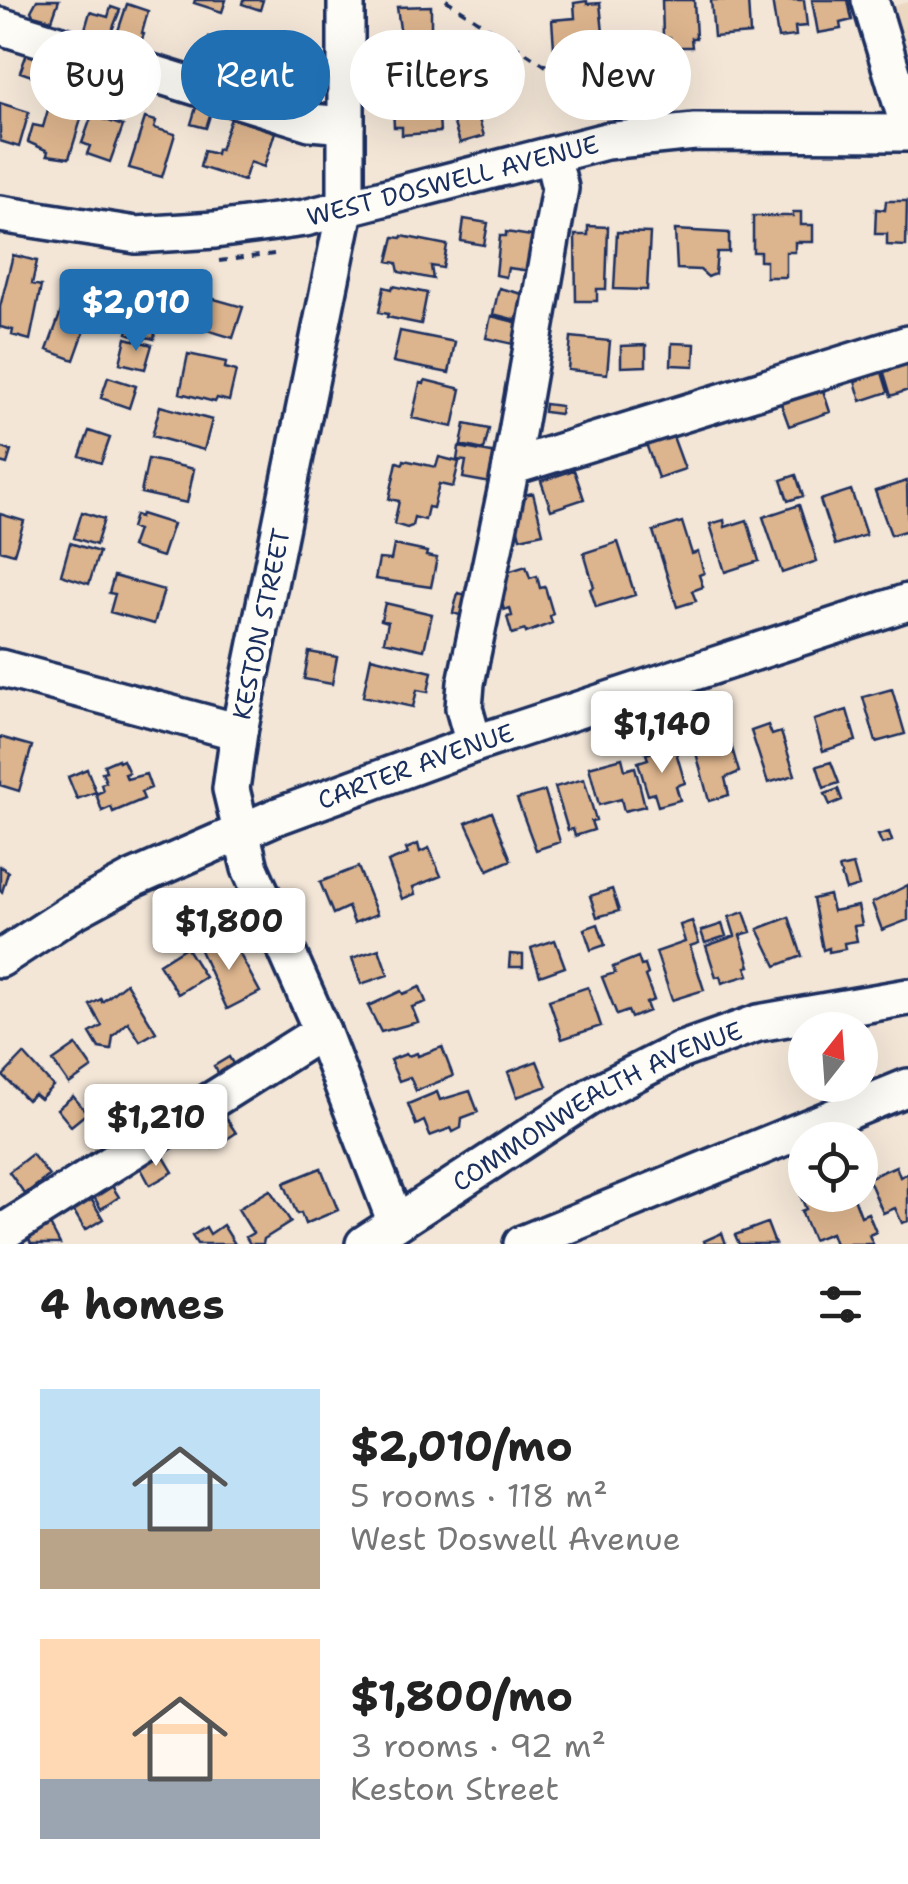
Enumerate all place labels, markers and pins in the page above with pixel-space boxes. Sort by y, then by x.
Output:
pin: $2,010 [55,269,217,354]
pin: $1,140 [581,691,743,776]
pin: $1,800 [148,888,310,973]
pin: $1,210 [75,1084,237,1169]

